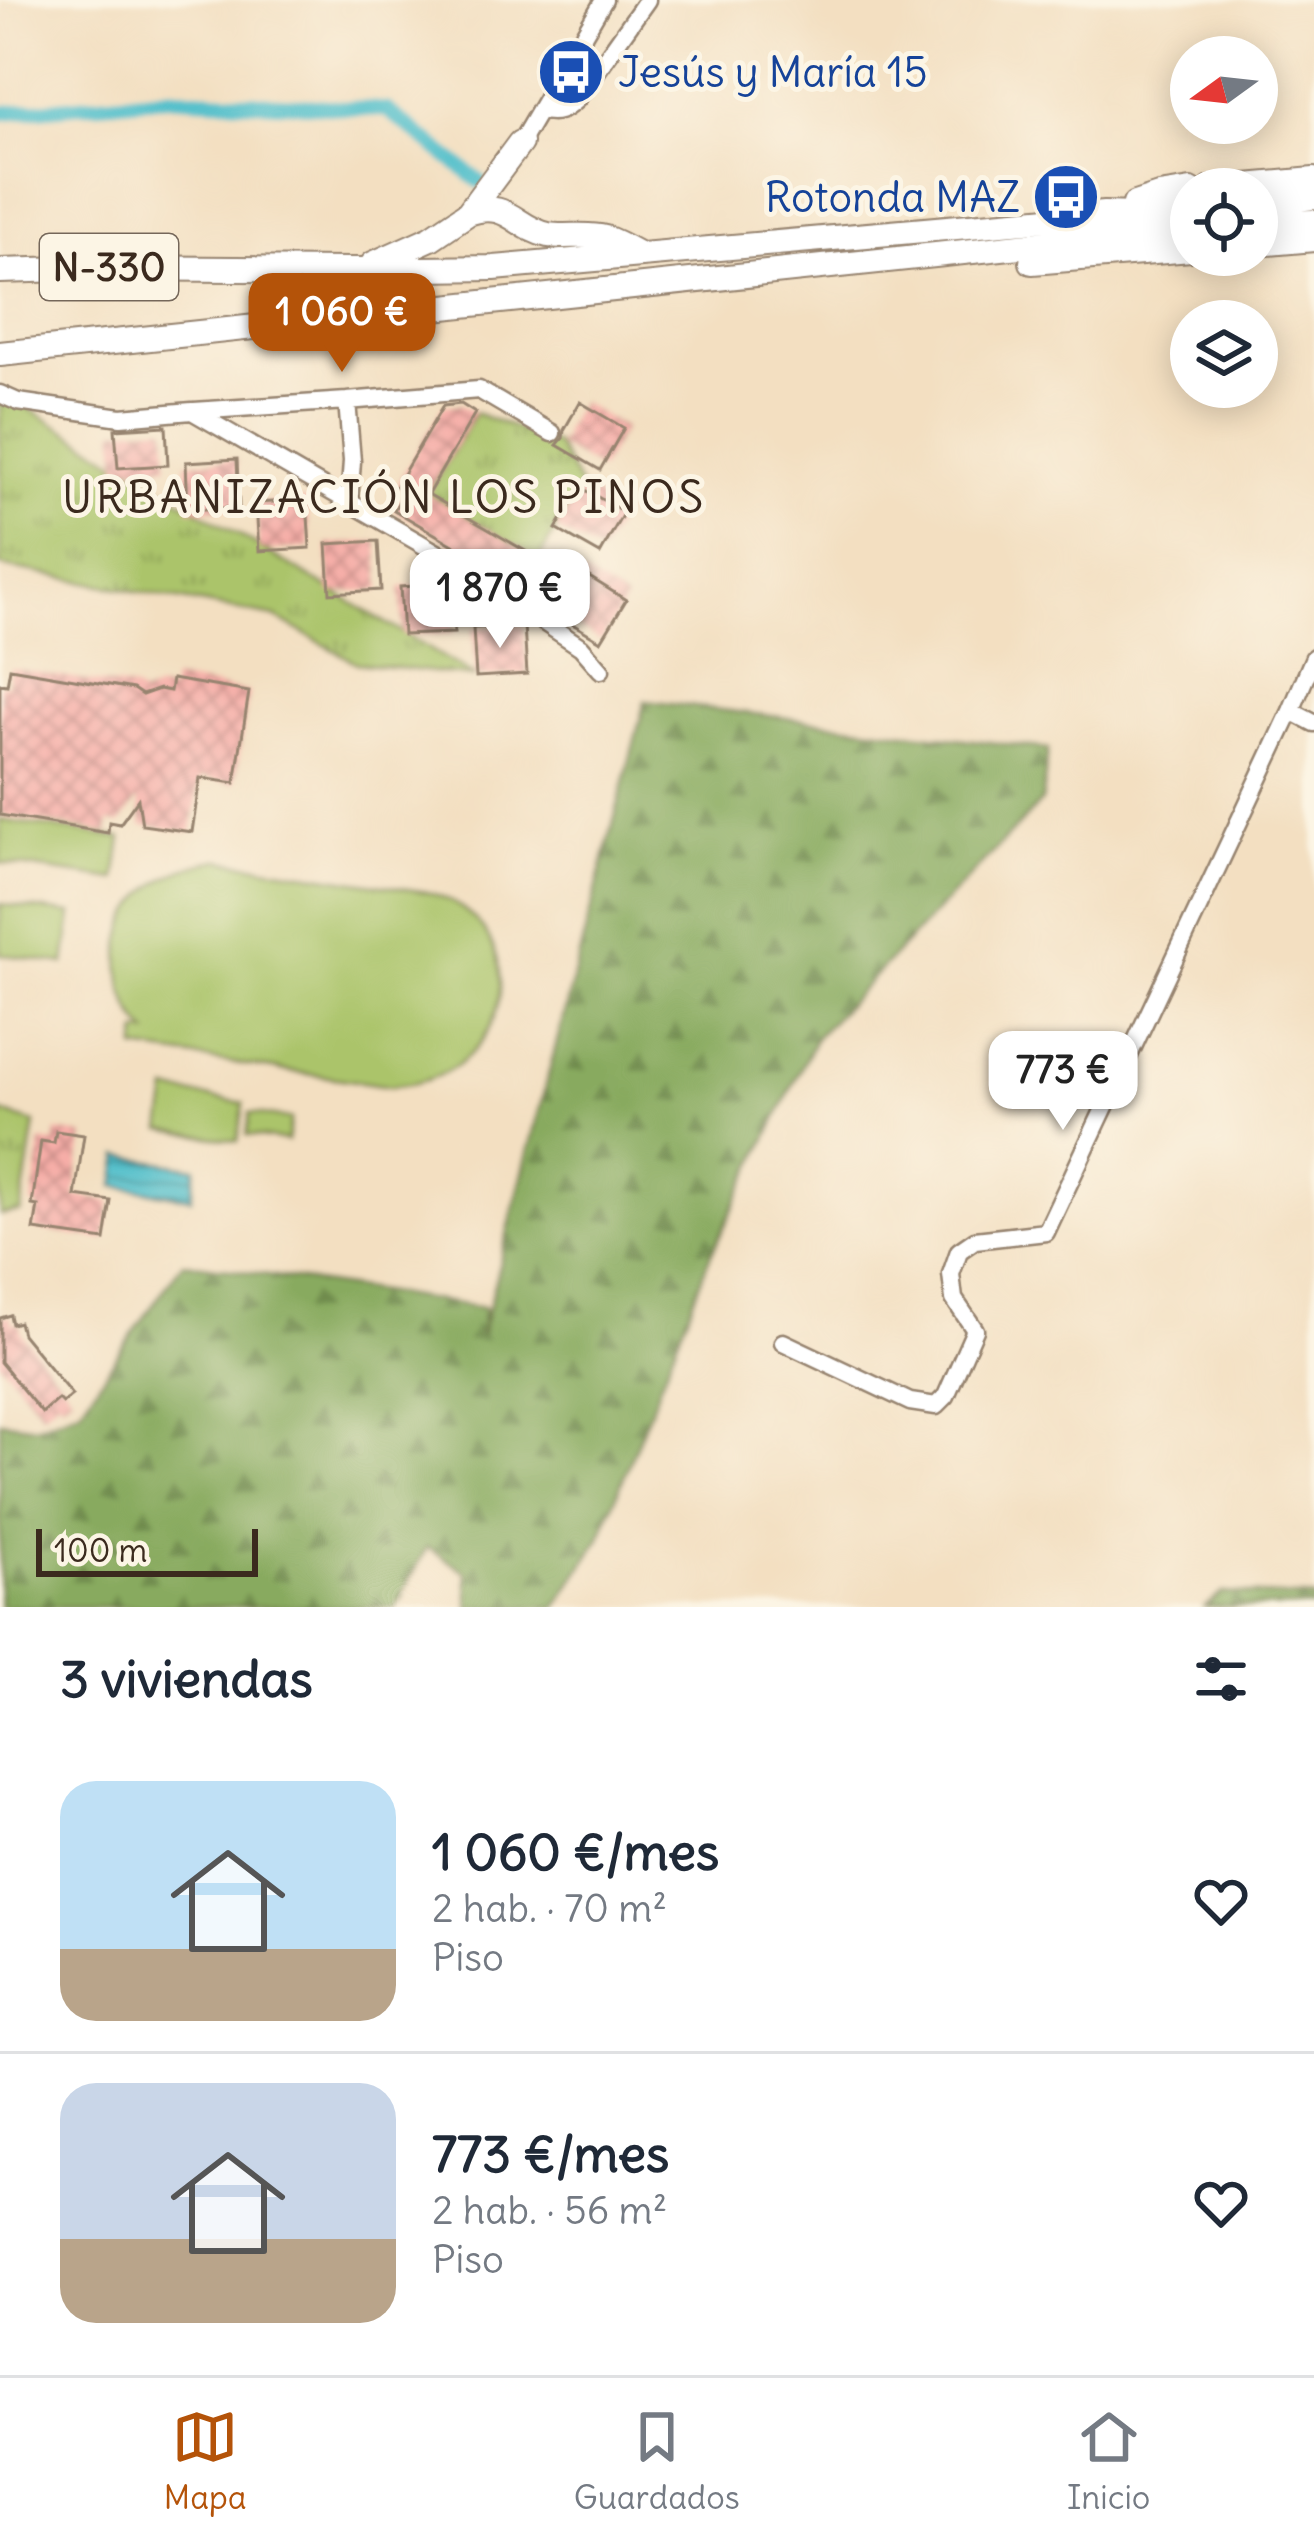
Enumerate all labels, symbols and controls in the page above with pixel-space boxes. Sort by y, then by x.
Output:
north arrow [1170,36,1278,144]
map controls [1170,36,1278,408]
bus stop icon: Jesús y María 15 [536,37,606,107]
place label: Jesús y María 15 [618,46,928,98]
bus stop icon: Rotonda MAZ [1031,162,1101,232]
button: locate [1170,168,1278,276]
place label: Rotonda MAZ [765,171,1020,223]
road number: N-330 [40,234,178,300]
pin: 1 060 € [231,273,453,375]
text: 1 060 € [276,287,408,336]
button: layers [1170,300,1278,408]
district label: URBANIZACIÓN LOS PINOS [62,469,706,525]
pin: 1 870 € [389,549,611,651]
text: 1 870 € [437,563,563,612]
pin: 773 € [979,1031,1147,1133]
text: 773 € [1016,1045,1110,1094]
scale bar [36,1523,258,1576]
text: 100 m [54,1529,147,1571]
icon: filters [1188,1646,1254,1712]
text: 3 viviendas [60,1647,313,1711]
text: 1 060 €/mes [432,1820,719,1884]
icon: home [156,1829,300,1973]
icon: heart [1188,1868,1254,1934]
text: 2 hab. · 70 m² [432,1884,667,1933]
text: Piso [432,1933,504,1982]
text: 773 €/mes [432,2122,669,2186]
icon: home [156,2131,300,2275]
icon: heart [1188,2170,1254,2236]
text: 2 hab. · 56 m² [432,2186,667,2235]
text: Piso [432,2235,504,2284]
tab: Mapa [164,2404,247,2518]
tab: Guardados [574,2404,740,2518]
tab: Inicio [1067,2404,1150,2518]

